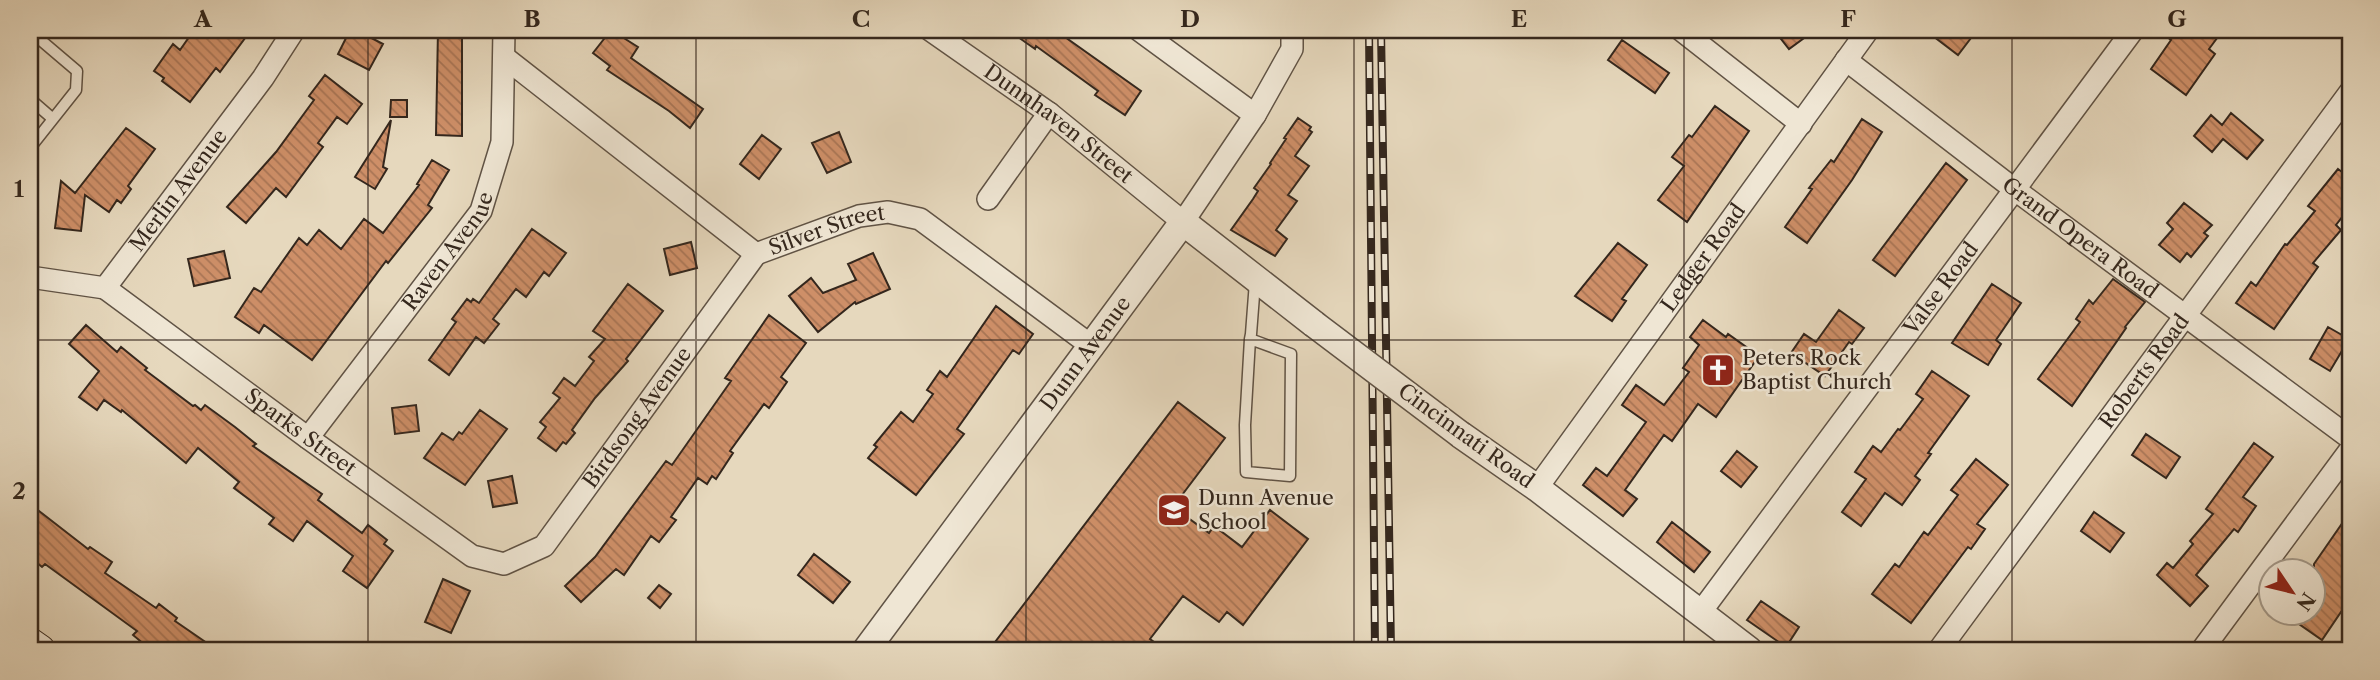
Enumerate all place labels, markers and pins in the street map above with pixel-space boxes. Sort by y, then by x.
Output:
place label: Peters Rock Baptist Church [1742,345,1892,394]
church icon: Peters Rock Baptist Church [1699,351,1737,389]
place label: Dunn Avenue School [1198,485,1334,534]
school or university icon: Dunn Avenue School [1155,491,1193,529]

